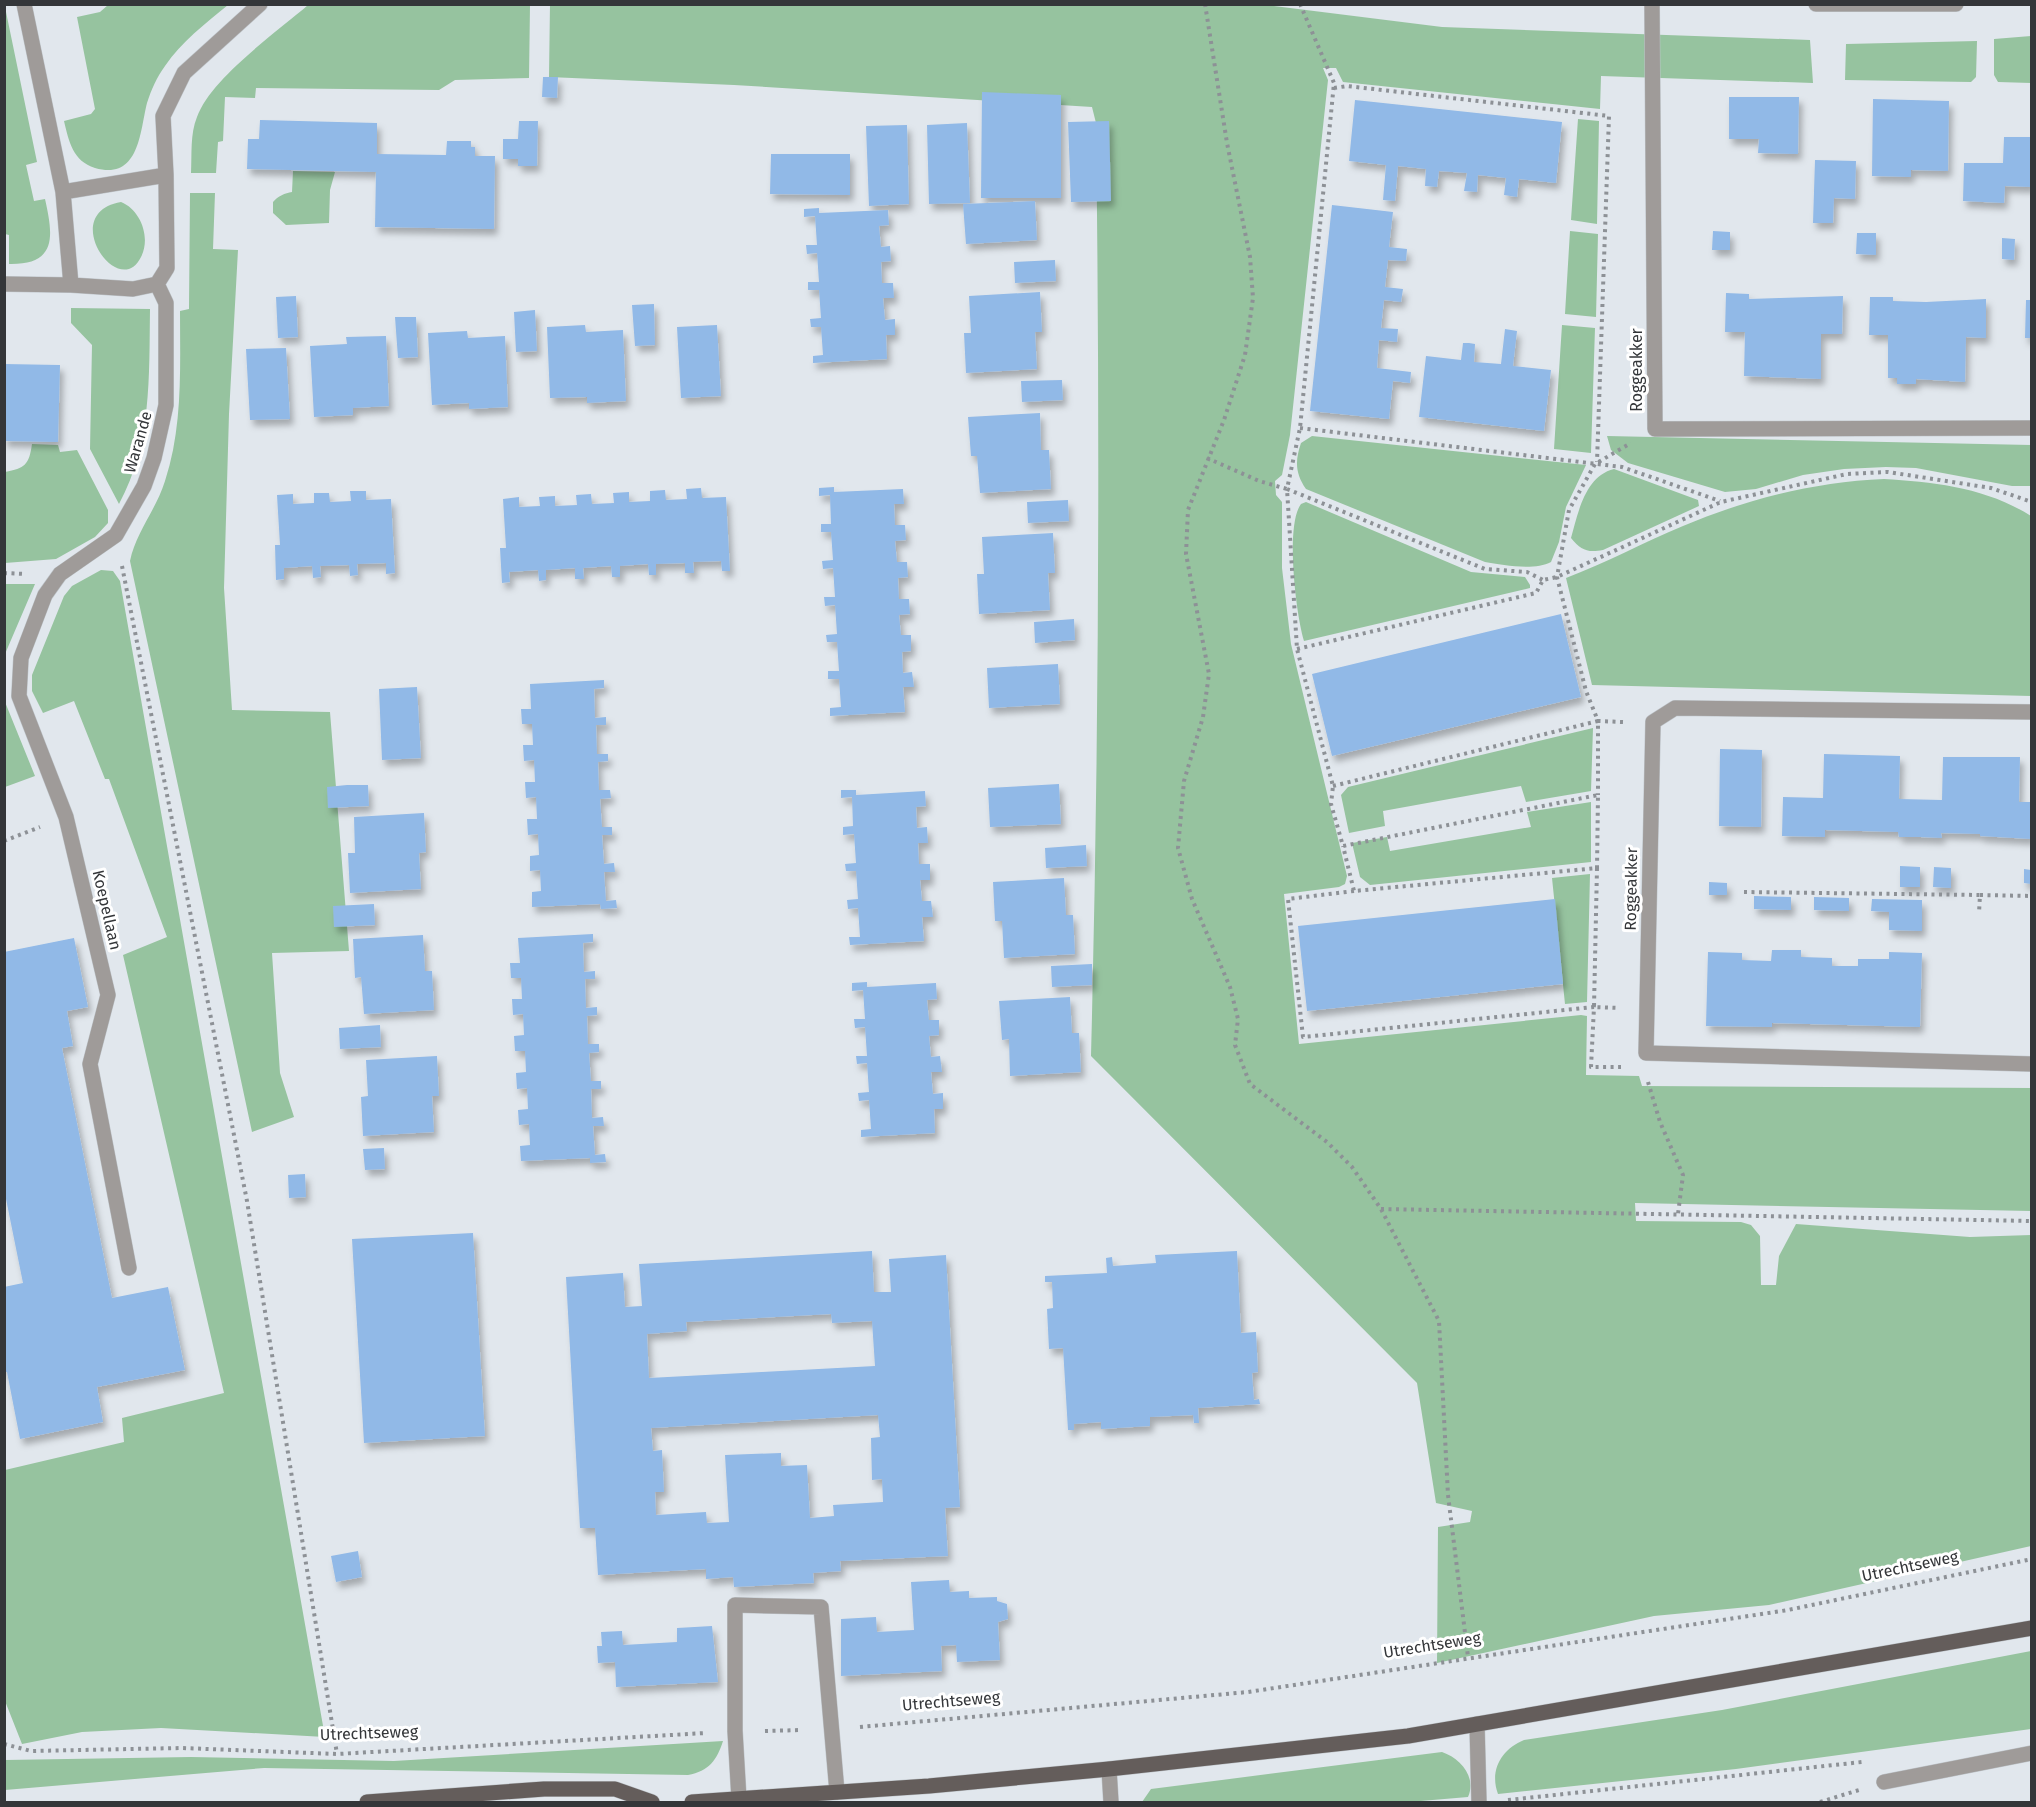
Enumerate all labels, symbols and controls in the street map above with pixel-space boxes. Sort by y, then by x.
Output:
street label: Roggeakker [1627,327,1646,412]
street label: Warande [120,409,156,475]
street label: Roggeakker [1621,846,1641,931]
street label: Koepellaan [89,868,125,952]
street label: Utrechtseweg [1860,1546,1961,1586]
street label: Utrechtseweg [1382,1628,1483,1662]
street label: Utrechtseweg [901,1687,1001,1715]
street label: Utrechtseweg [320,1722,419,1744]

